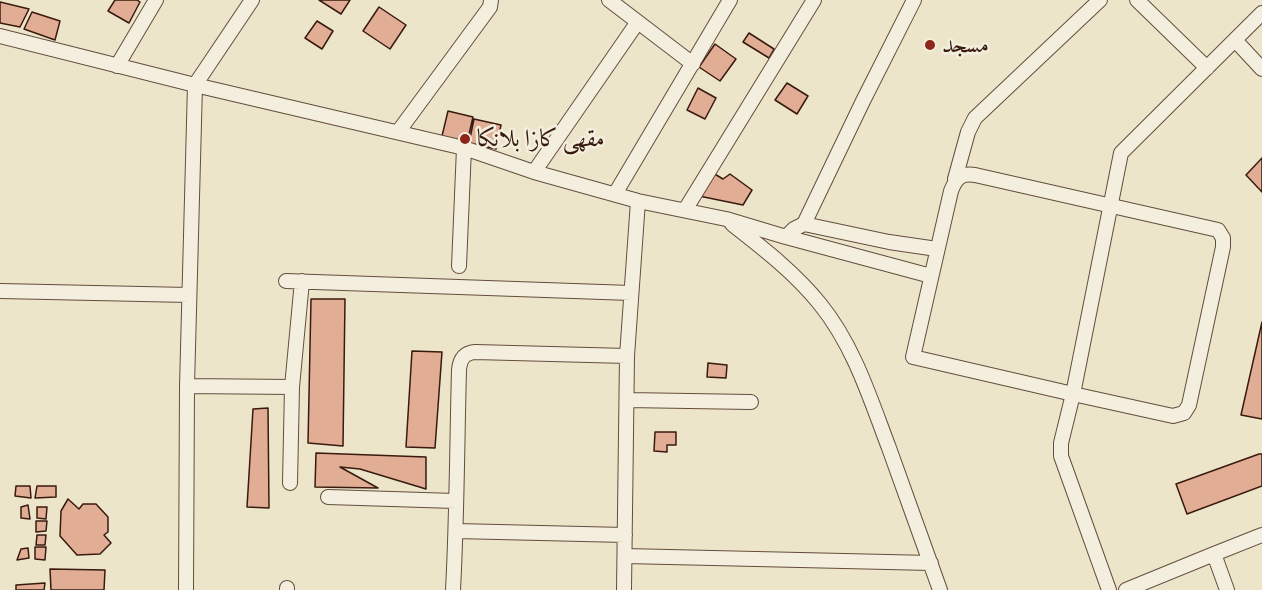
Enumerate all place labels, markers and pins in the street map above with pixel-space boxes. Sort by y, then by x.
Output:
place label: مسجد [942,31,989,59]
marker: مسجد [923,38,937,52]
place label: مقهى كازا بلانكا [477,125,605,153]
marker: مقهى كازا بلانكا [458,132,472,146]

